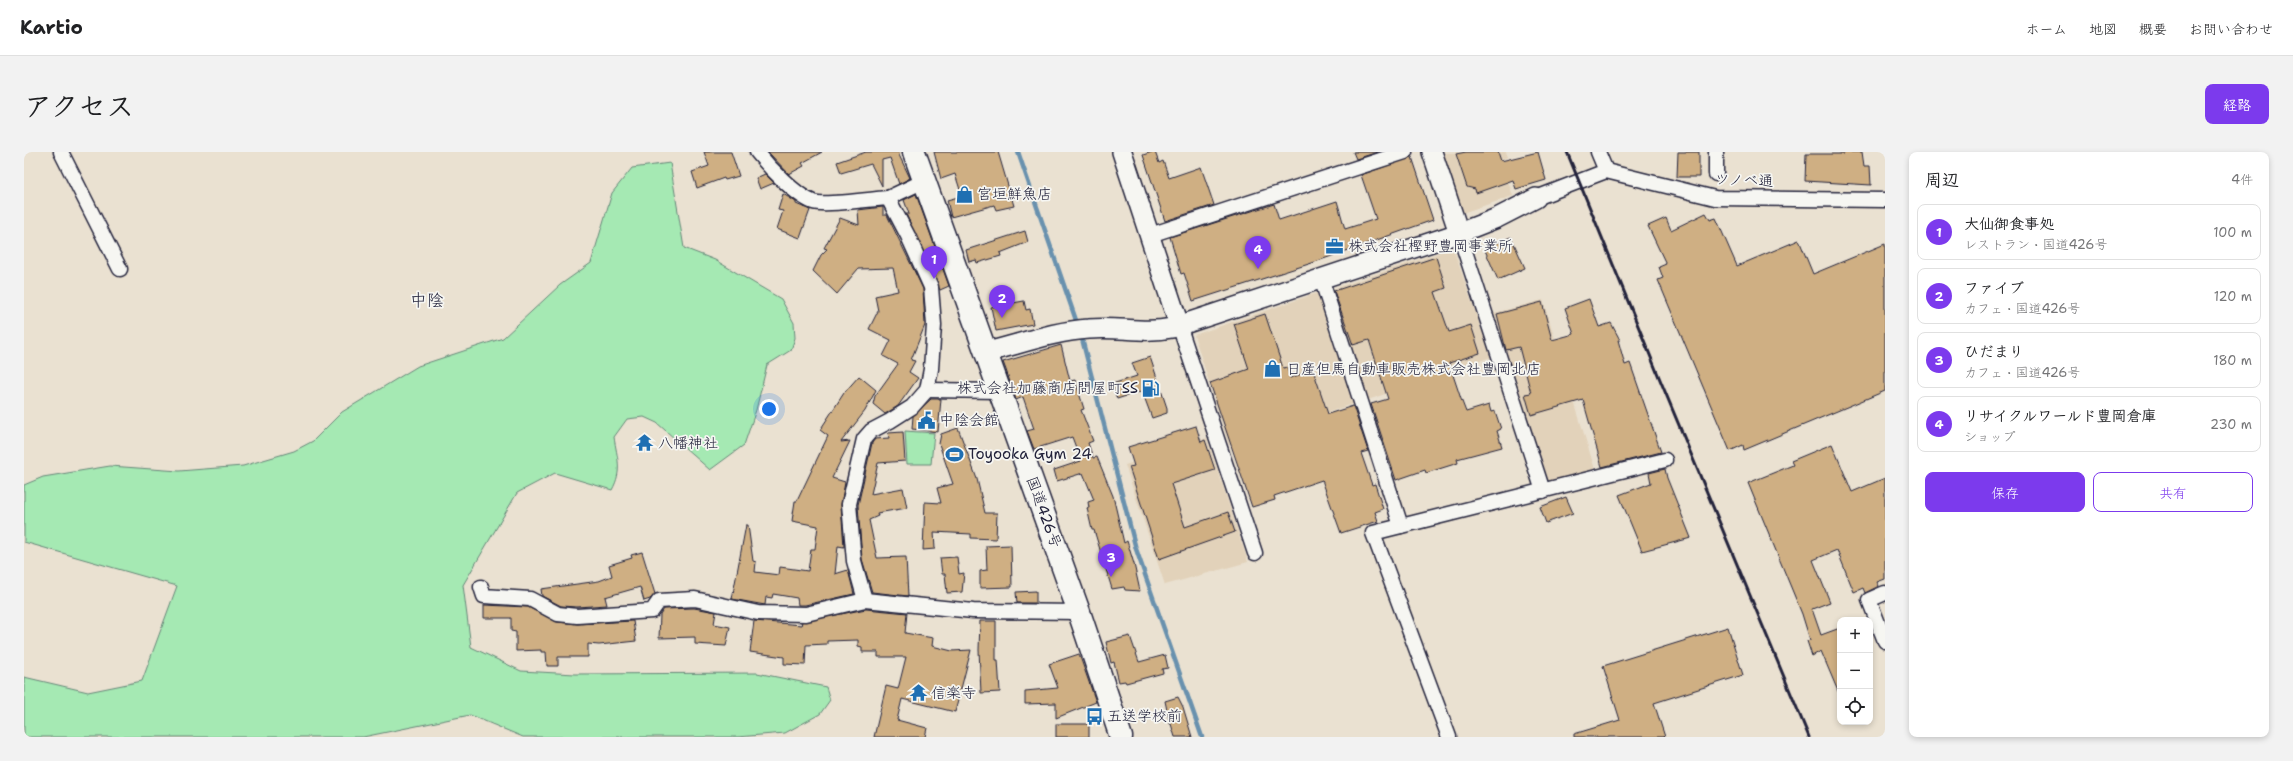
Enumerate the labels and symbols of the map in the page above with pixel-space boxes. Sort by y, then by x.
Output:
street label: ツノベ通 [1714,169,1774,191]
shop icon: 宮垣鮮魚店 [954,184,974,204]
place label: 宮垣鮮魚店 [977,184,1052,204]
pin: 4 [1245,236,1271,269]
office icon: 株式会社樫野豊岡事業所 [1325,236,1345,256]
place label: 株式会社樫野豊岡事業所 [1348,236,1513,256]
pin: 1 [921,246,947,279]
pin: 2 [989,285,1015,318]
district label: 中陰 [410,289,444,311]
shop icon: 日産但馬自動車販売株式会社豊岡北店 [1263,359,1283,379]
place label: 日産但馬自動車販売株式会社豊岡北店 [1286,359,1541,379]
place label: 株式会社加藤商店問屋町SS [957,378,1138,398]
fuel station icon: 株式会社加藤商店問屋町SS [1141,378,1161,398]
your location [759,399,779,419]
public building icon: 中陰会館 [916,410,936,430]
place label: 中陰会館 [939,410,999,430]
temple icon: 八幡神社 [635,433,655,453]
place label: 八幡神社 [658,433,718,453]
sports icon: Toyooka Gym 24 [945,444,965,464]
place label: Toyooka Gym 24 [968,444,1092,464]
street label: 国道426号 [1022,473,1066,551]
pin: 3 [1098,544,1124,577]
temple icon: 信楽寺 [908,683,928,703]
place label: 信楽寺 [931,683,976,703]
bus stop icon: 五送学校前 [1084,706,1104,726]
place label: 五送学校前 [1107,706,1182,726]

